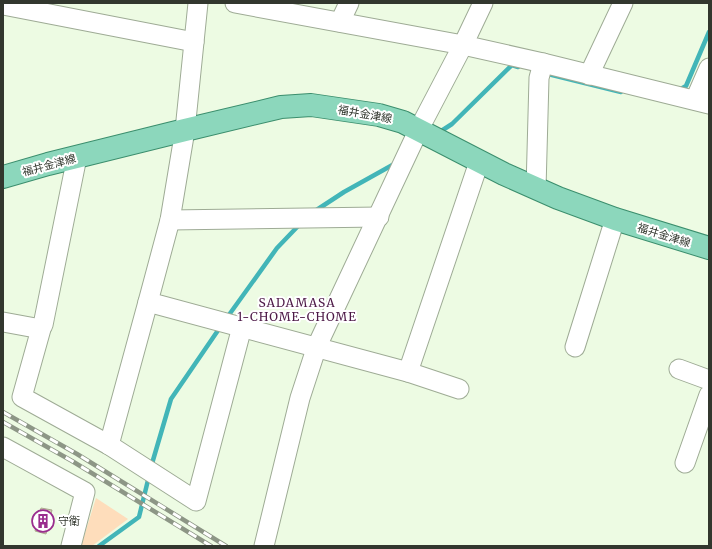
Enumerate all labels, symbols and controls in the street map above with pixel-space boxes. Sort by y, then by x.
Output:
street label: 福井金津線 [337,102,393,126]
street label: 福井金津線 [21,151,77,179]
street label: 福井金津線 [636,220,692,250]
district label: SADAMASA 1-CHOME-CHOME [237,295,357,324]
building icon: 守衛 [30,508,56,534]
place label: 守衛 [58,514,80,528]

